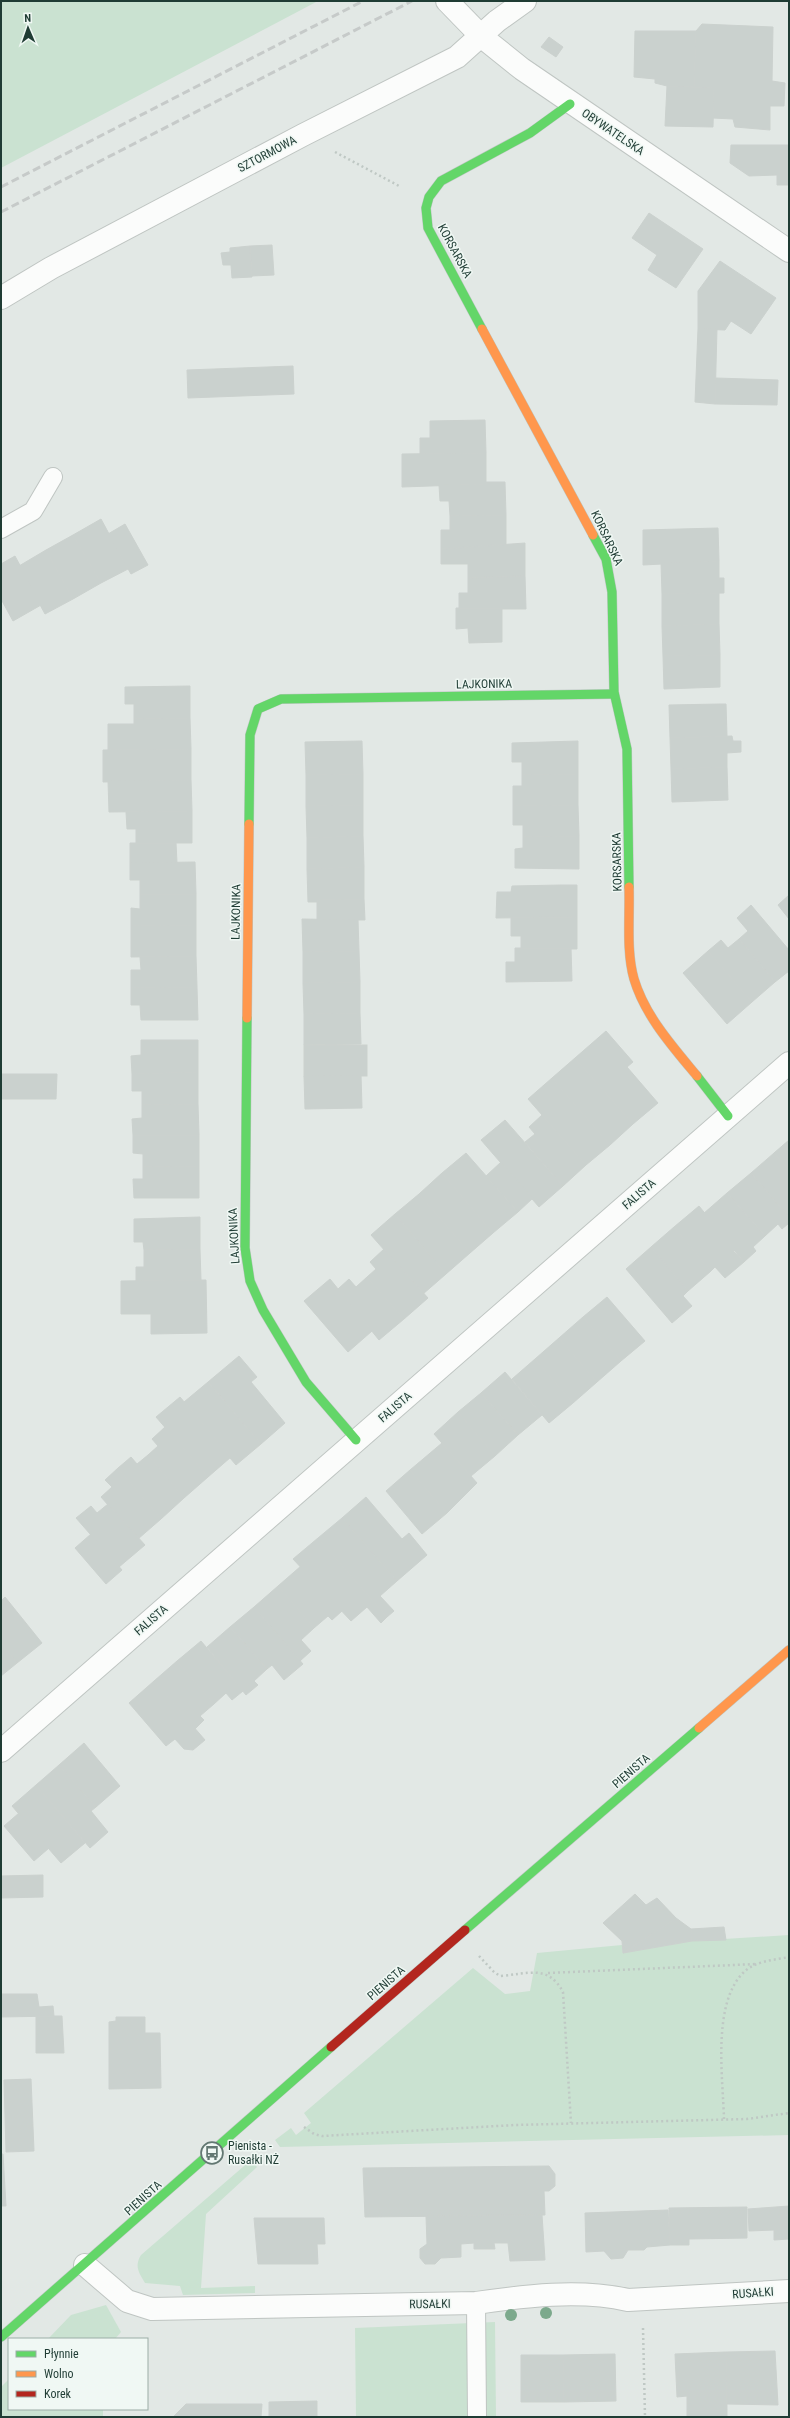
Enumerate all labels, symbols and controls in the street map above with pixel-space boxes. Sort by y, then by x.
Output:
north arrow [8,8,48,48]
text: N [24,12,32,25]
street label: OBYWATELSKA [579,106,647,158]
street label: SZTORMOWA [235,133,299,175]
street label: KORSARSKA [435,222,475,280]
street label: KORSARSKA [588,508,626,568]
street label: LAJKONIKA [456,677,512,691]
street label: KORSARSKA [609,832,625,892]
street label: LAJKONIKA [229,884,243,940]
street label: FALISTA [620,1176,658,1212]
street label: LAJKONIKA [226,1208,242,1264]
street label: FALISTA [376,1389,414,1425]
street label: FALISTA [132,1602,170,1638]
street label: PIENISTA [609,1751,653,1791]
street label: PIENISTA [364,1963,408,2003]
place label: Pienista - Rusałki NŻ [228,2139,279,2167]
bus stop icon: Pienista - Rusałki NŻ [199,2140,225,2166]
street label: PIENISTA [122,2178,164,2218]
street label: RUSAŁKI [732,2285,774,2301]
street label: RUSAŁKI [409,2297,451,2311]
legend [8,2338,148,2410]
text: Płynnie [44,2347,79,2361]
text: Wolno [44,2367,74,2381]
text: Korek [44,2387,72,2401]

